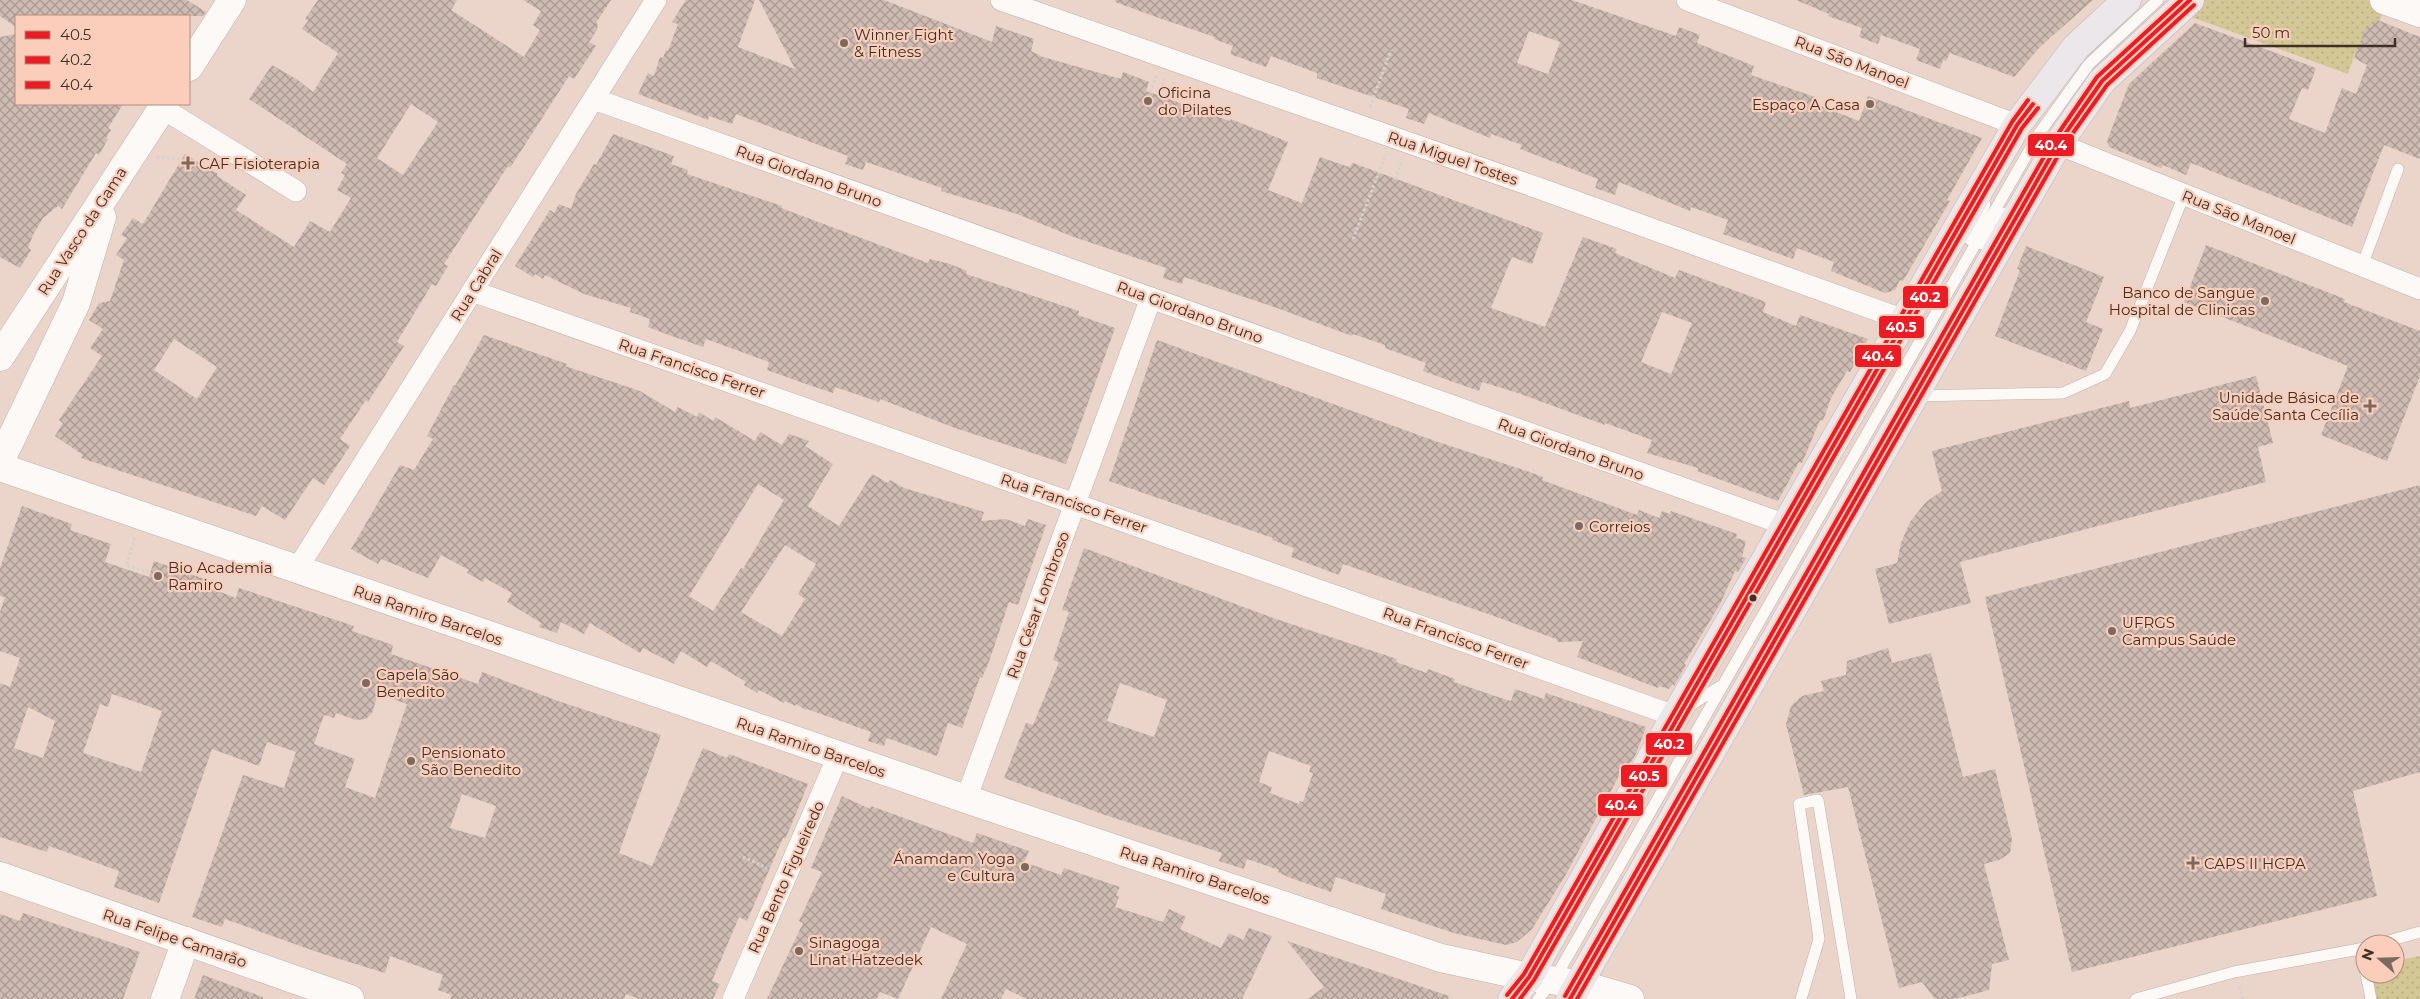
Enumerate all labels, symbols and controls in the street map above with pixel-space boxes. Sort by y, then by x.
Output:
legend [15,15,190,105]
scale bar [2245,15,2395,47]
text: 50 m [2252,23,2290,42]
text: 40.5 [60,25,91,44]
place label: Winner Fight & Fitness [854,25,954,61]
street label: Rua São Manoel [1792,31,1912,93]
marker: Winner Fight & Fitness [838,37,850,49]
text: 40.2 [60,50,92,69]
text: 40.4 [60,75,93,94]
place label: Oficina do Pilates [1158,83,1231,119]
marker: Oficina do Pilates [1142,95,1154,107]
place label: Espaço A Casa [1752,95,1860,114]
marker: Espaço A Casa [1864,98,1876,110]
street label: Rua Miguel Tostes [1386,127,1520,189]
line badge: 40.4 [2027,133,2075,157]
text: 40.4 [2035,136,2067,154]
street label: Rua Giordano Bruno [733,141,885,211]
place label: CAF Fisioterapia [199,154,320,173]
marker: CAF Fisioterapia [181,156,195,170]
street label: Rua Vasco da Gama [33,163,131,299]
street label: Rua São Manoel [2179,186,2299,248]
street label: Rua Cabral [446,245,506,325]
street label: Rua Giordano Bruno [1114,277,1266,347]
place label: Banco de Sangue Hospital de Clinicas [2109,283,2255,319]
line badge: 40.2 [1902,285,1949,309]
text: 40.2 [1909,288,1941,306]
marker: Banco de Sangue Hospital de Clinicas [2259,295,2271,307]
line badge: 40.5 [1878,315,1925,339]
text: 40.5 [1886,318,1916,336]
street label: Rua Francisco Ferrer [616,334,768,402]
line badge: 40.4 [1854,344,1902,368]
text: 40.4 [1862,347,1894,365]
place label: Unidade Básica de Saúde Santa Cecília [2212,388,2359,424]
marker: Unidade Básica de Saúde Santa Cecília [2363,399,2377,413]
street label: Rua Giordano Bruno [1495,414,1647,484]
street label: Rua Francisco Ferrer [998,469,1150,537]
place label: Correios [1589,517,1650,536]
marker: Correios [1573,520,1585,532]
street label: Rua César Lombroso [1003,529,1073,681]
place label: Bio Academia Ramiro [168,558,273,594]
marker: Bio Academia Ramiro [152,570,164,582]
street label: Rua Ramiro Barcelos [351,581,505,649]
unlabelled marker [1748,593,1758,603]
street label: Rua Francisco Ferrer [1380,603,1532,673]
place label: UFRGS Campus Saúde [2122,613,2236,649]
marker: UFRGS Campus Saúde [2106,625,2118,637]
place label: Capela São Benedito [376,665,459,701]
marker: Capela São Benedito [360,677,372,689]
street label: Rua Ramiro Barcelos [734,713,888,781]
line badge: 40.2 [1645,732,1693,756]
text: 40.2 [1653,735,1685,753]
place label: Pensionato São Benedito [421,743,521,779]
marker: Pensionato São Benedito [405,755,417,767]
line badge: 40.5 [1620,764,1668,788]
text: 40.5 [1629,767,1659,785]
line badge: 40.4 [1597,793,1644,817]
text: 40.4 [1605,796,1637,814]
street label: Rua Bento Figueiredo [744,798,828,956]
street label: Rua Ramiro Barcelos [1118,842,1272,908]
place label: Ánamdam Yoga e Cultura [893,849,1015,885]
place label: CAPS II HCPA [2204,854,2306,873]
marker: CAPS II HCPA [2186,856,2200,870]
marker: Ánamdam Yoga e Cultura [1019,861,1031,873]
street label: Rua Felipe Camarão [101,904,249,972]
place label: Sinagoga Linat Hatzedek [809,933,923,969]
north arrow [2355,934,2405,984]
marker: Sinagoga Linat Hatzedek [793,945,805,957]
text: N [2357,946,2378,963]

